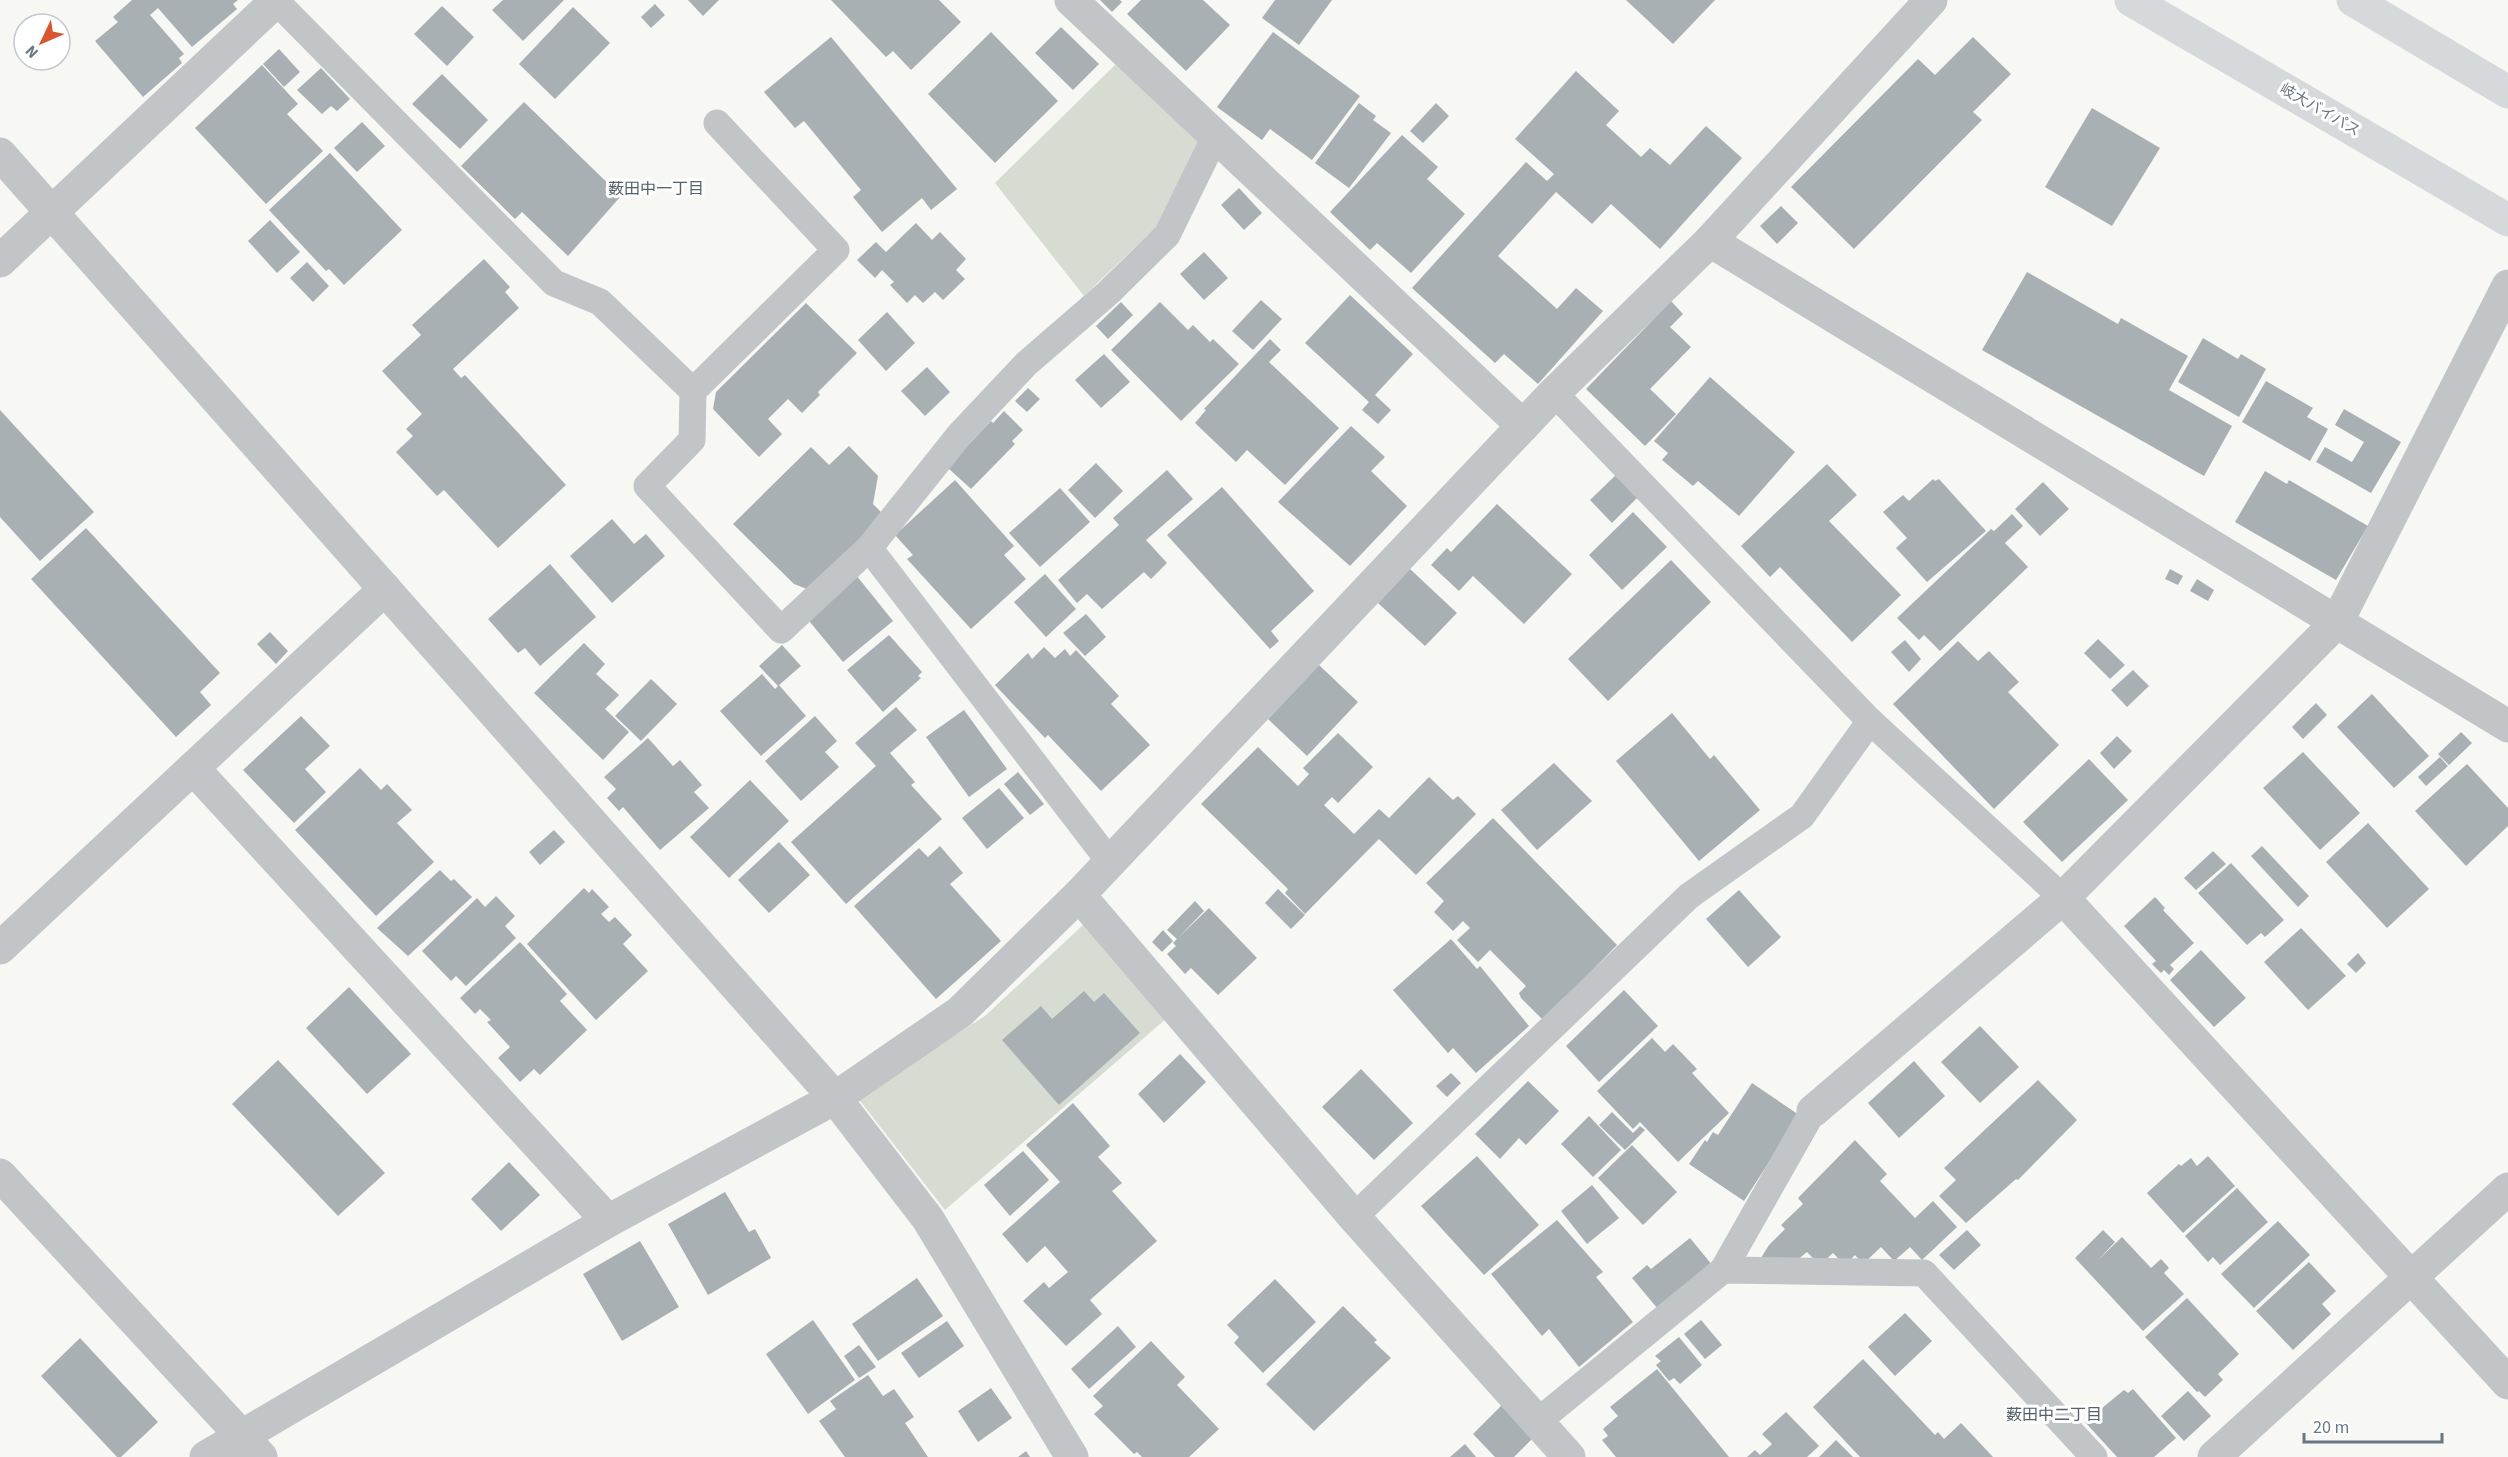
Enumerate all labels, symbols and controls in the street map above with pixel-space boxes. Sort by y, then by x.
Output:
north arrow [12,12,72,72]
text: N [20,40,44,63]
street label: 岐大バイパス [2276,78,2364,142]
district label: 薮田中一丁目 [608,178,704,200]
district label: 薮田中二丁目 [2006,1404,2102,1426]
scale bar [2304,1406,2442,1444]
text: 20 m [2313,1415,2349,1440]

